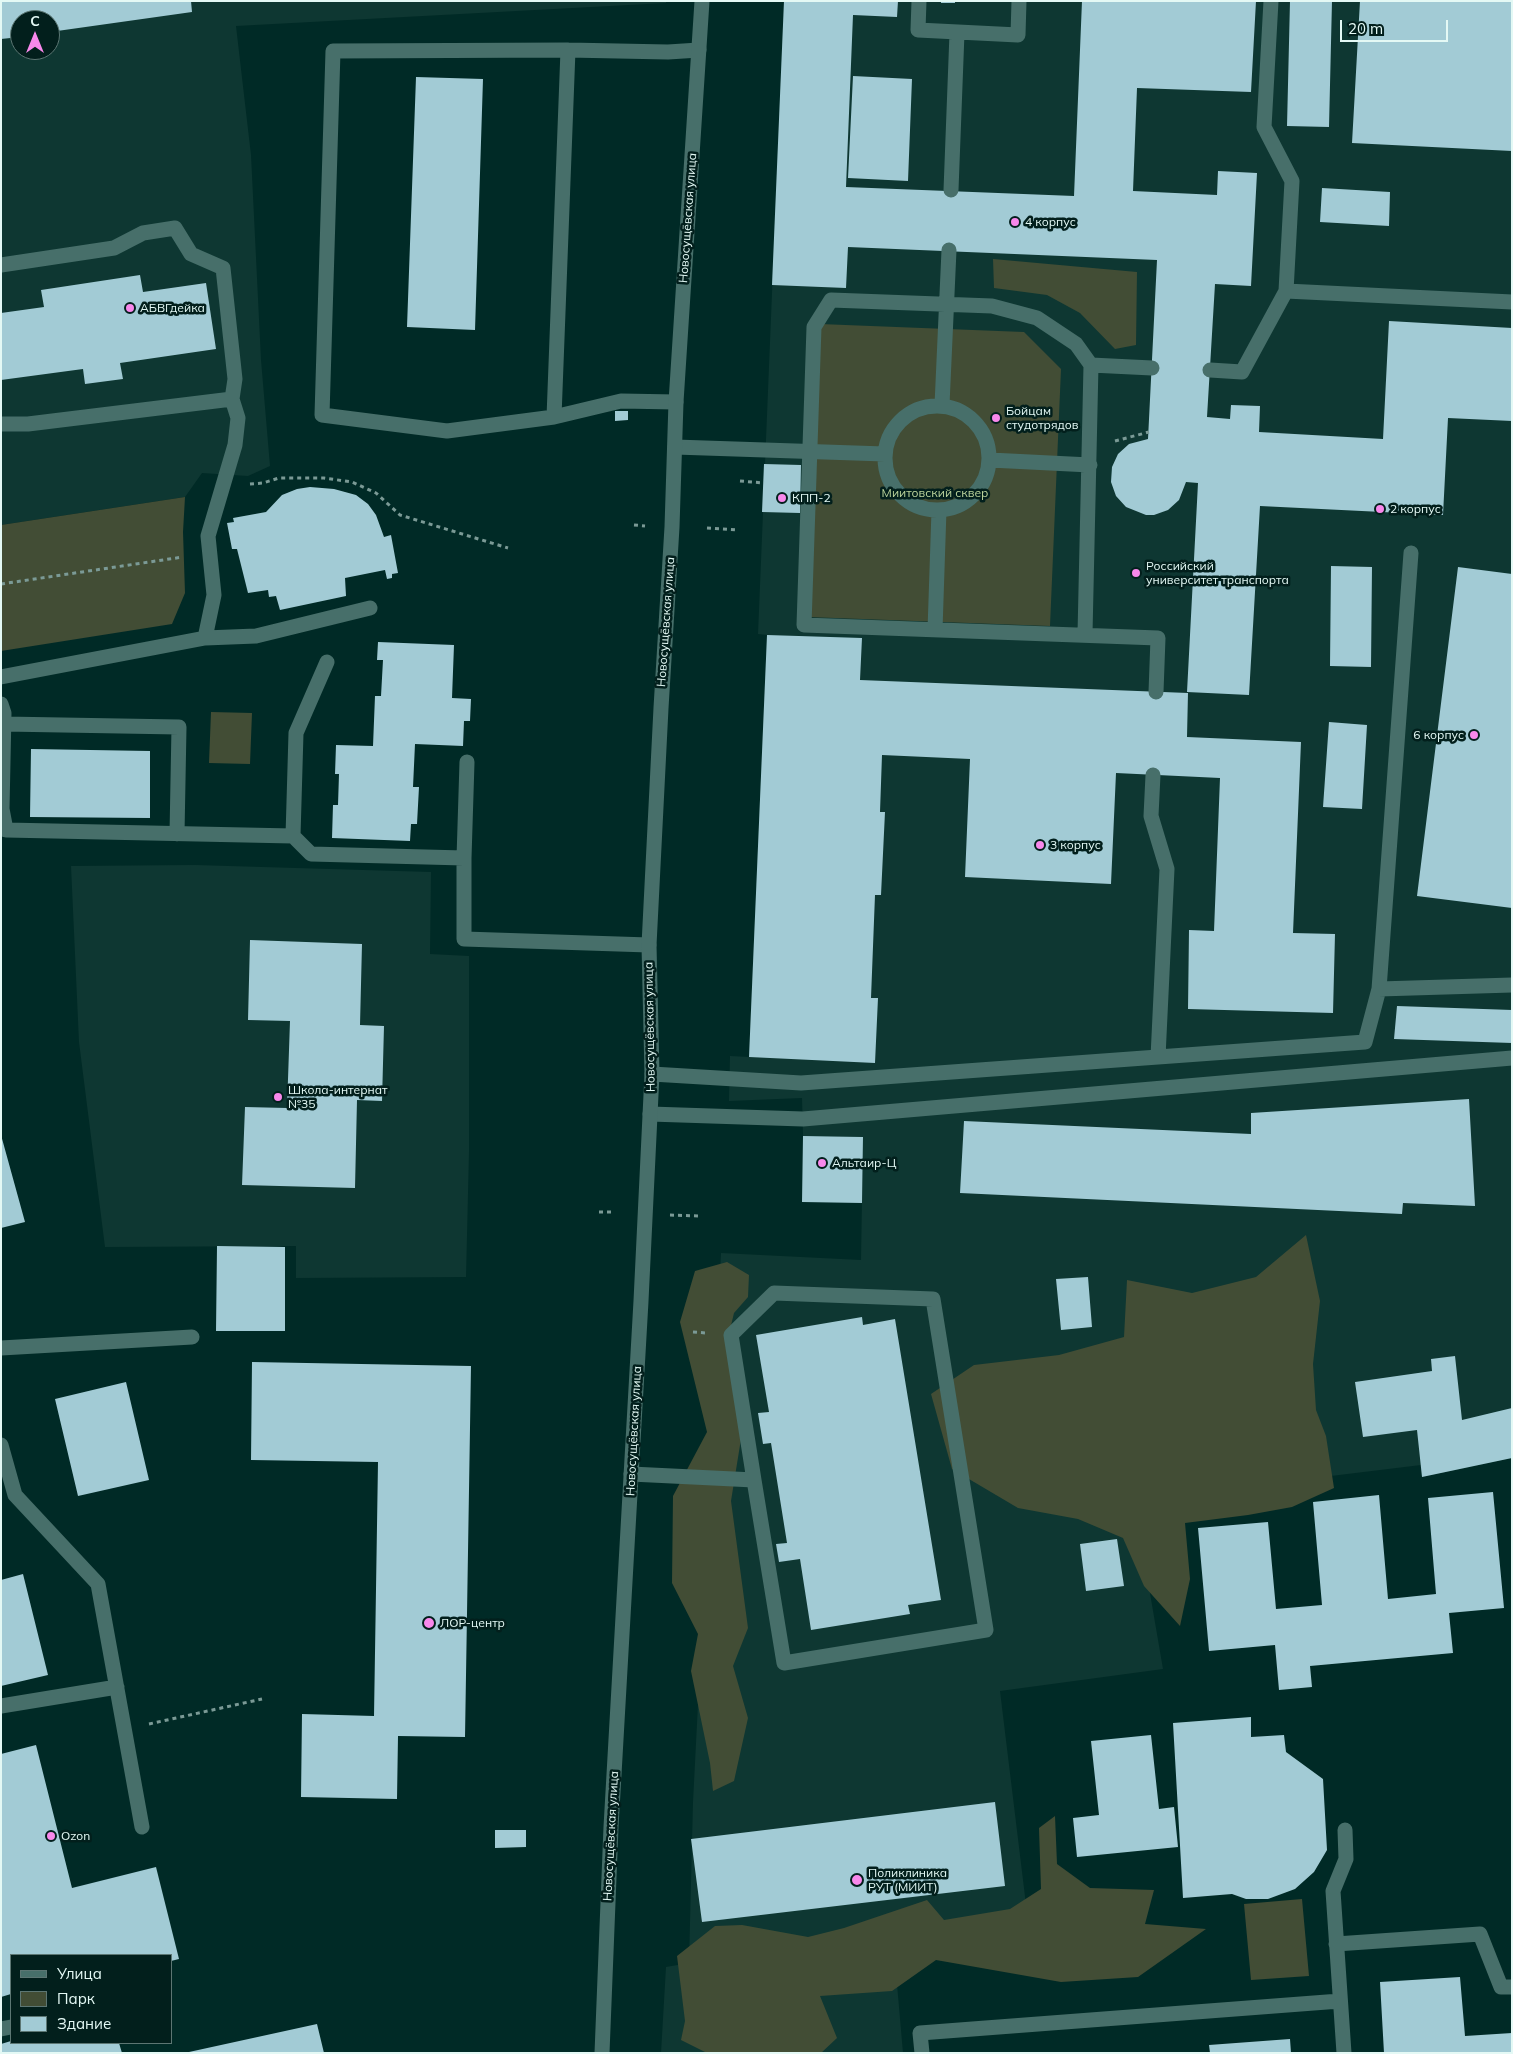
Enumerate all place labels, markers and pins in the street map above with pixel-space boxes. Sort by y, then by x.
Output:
place label: 4 корпус [1025,215,1076,229]
marker: 4 корпус [1009,216,1021,228]
place label: АБВГдейка [140,301,205,315]
marker: АБВГдейка [124,302,136,314]
place label: Бойцам студотрядов [1006,404,1078,432]
marker: Бойцам студотрядов [990,412,1002,424]
place label: КПП-2 [792,491,831,505]
marker: КПП-2 [776,492,788,504]
place label: 2 корпус [1390,502,1441,516]
marker: 2 корпус [1374,503,1386,515]
place label: Российский университет транспорта [1146,559,1289,587]
marker: Российский университет транспорта [1130,567,1142,579]
place label: 6 корпус [1413,728,1464,742]
marker: 6 корпус [1468,729,1480,741]
place label: 3 корпус [1050,838,1101,852]
marker: 3 корпус [1034,839,1046,851]
place label: Школа-интернат №35 [288,1083,387,1111]
marker: Школа-интернат №35 [272,1091,284,1103]
place label: Альтаир-Ц [832,1156,896,1170]
marker: Альтаир-Ц [816,1157,828,1169]
marker: ЛОР-центр [422,1616,436,1630]
place label: ЛОР-центр [440,1616,505,1630]
place label: Ozon [61,1829,90,1843]
marker: Ozon [45,1830,57,1842]
place label: Поликлиника РУТ (МИИТ) [868,1866,947,1894]
marker: Поликлиника РУТ (МИИТ) [850,1873,864,1887]

